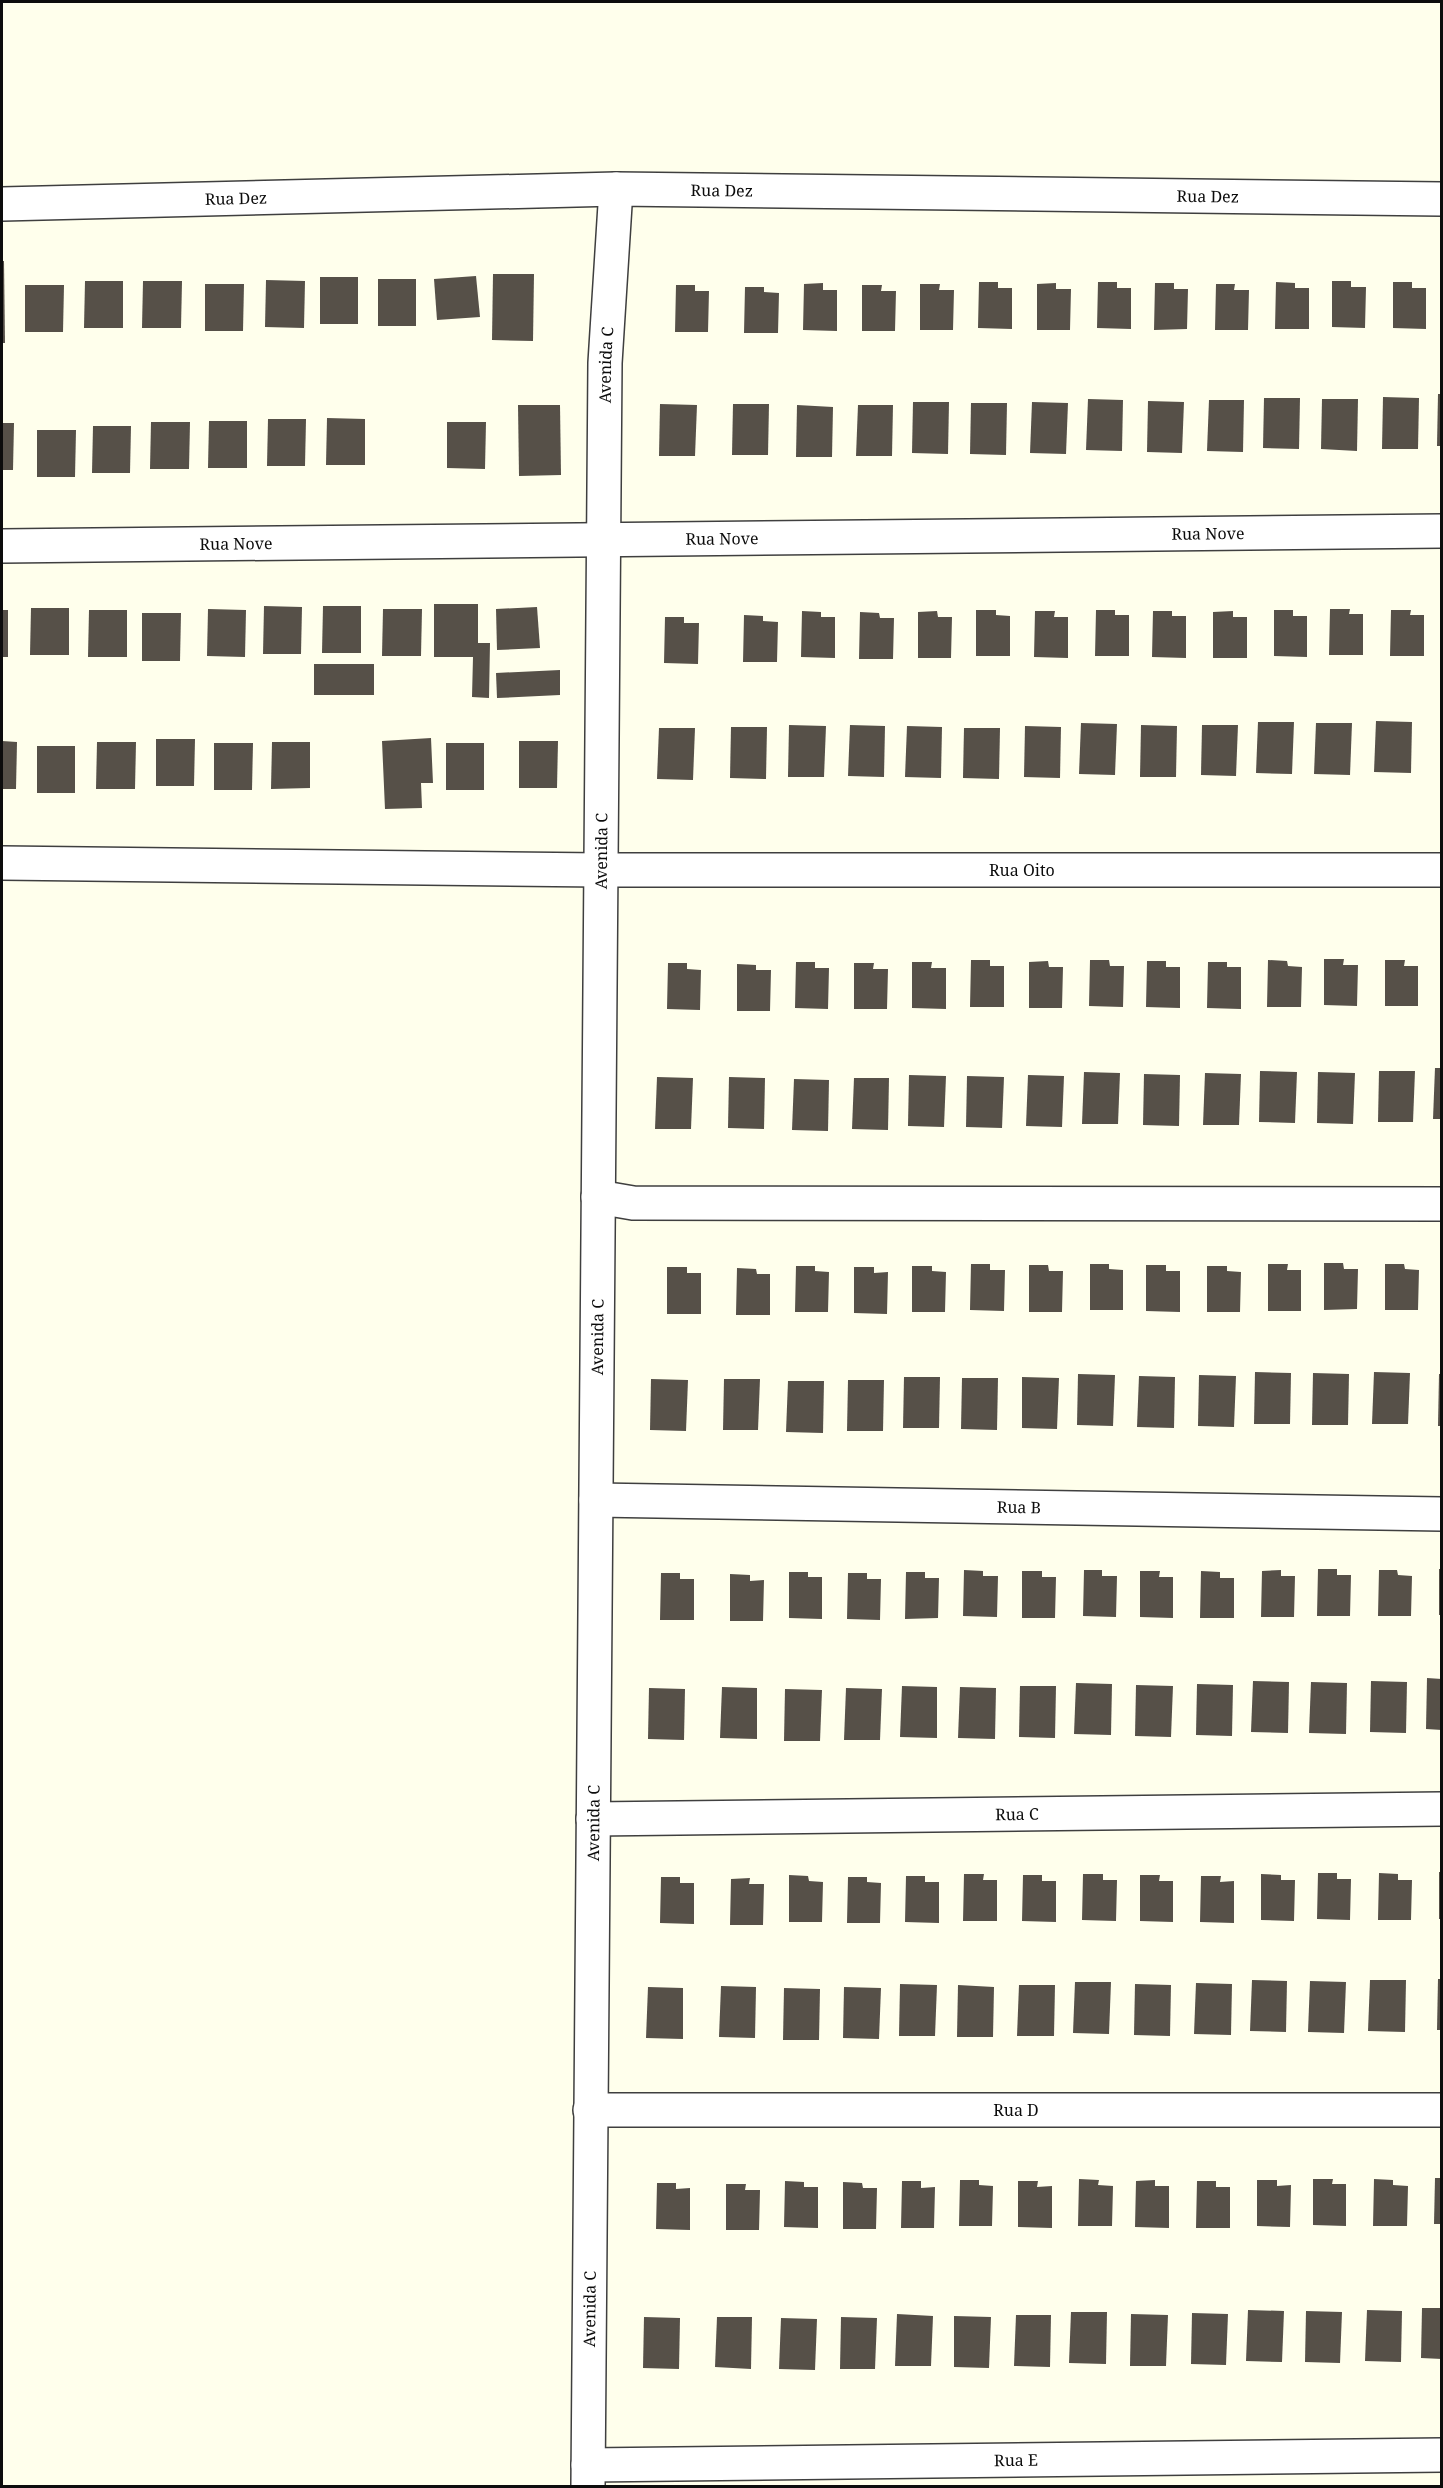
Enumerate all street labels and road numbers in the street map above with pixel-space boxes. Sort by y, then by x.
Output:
street label: Rua Dez [691,179,753,202]
street label: Rua Dez [1177,185,1239,208]
street label: Rua Dez [205,187,267,210]
street label: Avenida C [594,326,618,403]
street label: Rua Nove [1171,522,1245,545]
street label: Rua Nove [685,527,759,550]
street label: Rua Nove [199,532,273,555]
street label: Avenida C [590,813,612,889]
street label: Rua Oito [989,859,1055,881]
street label: Avenida C [586,1299,609,1375]
street label: Rua B [997,1496,1041,1518]
street label: Avenida C [582,1785,605,1861]
street label: Rua C [995,1803,1039,1825]
street label: Rua D [993,2099,1039,2121]
street label: Avenida C [578,2271,601,2347]
street label: Rua E [994,2449,1038,2471]

